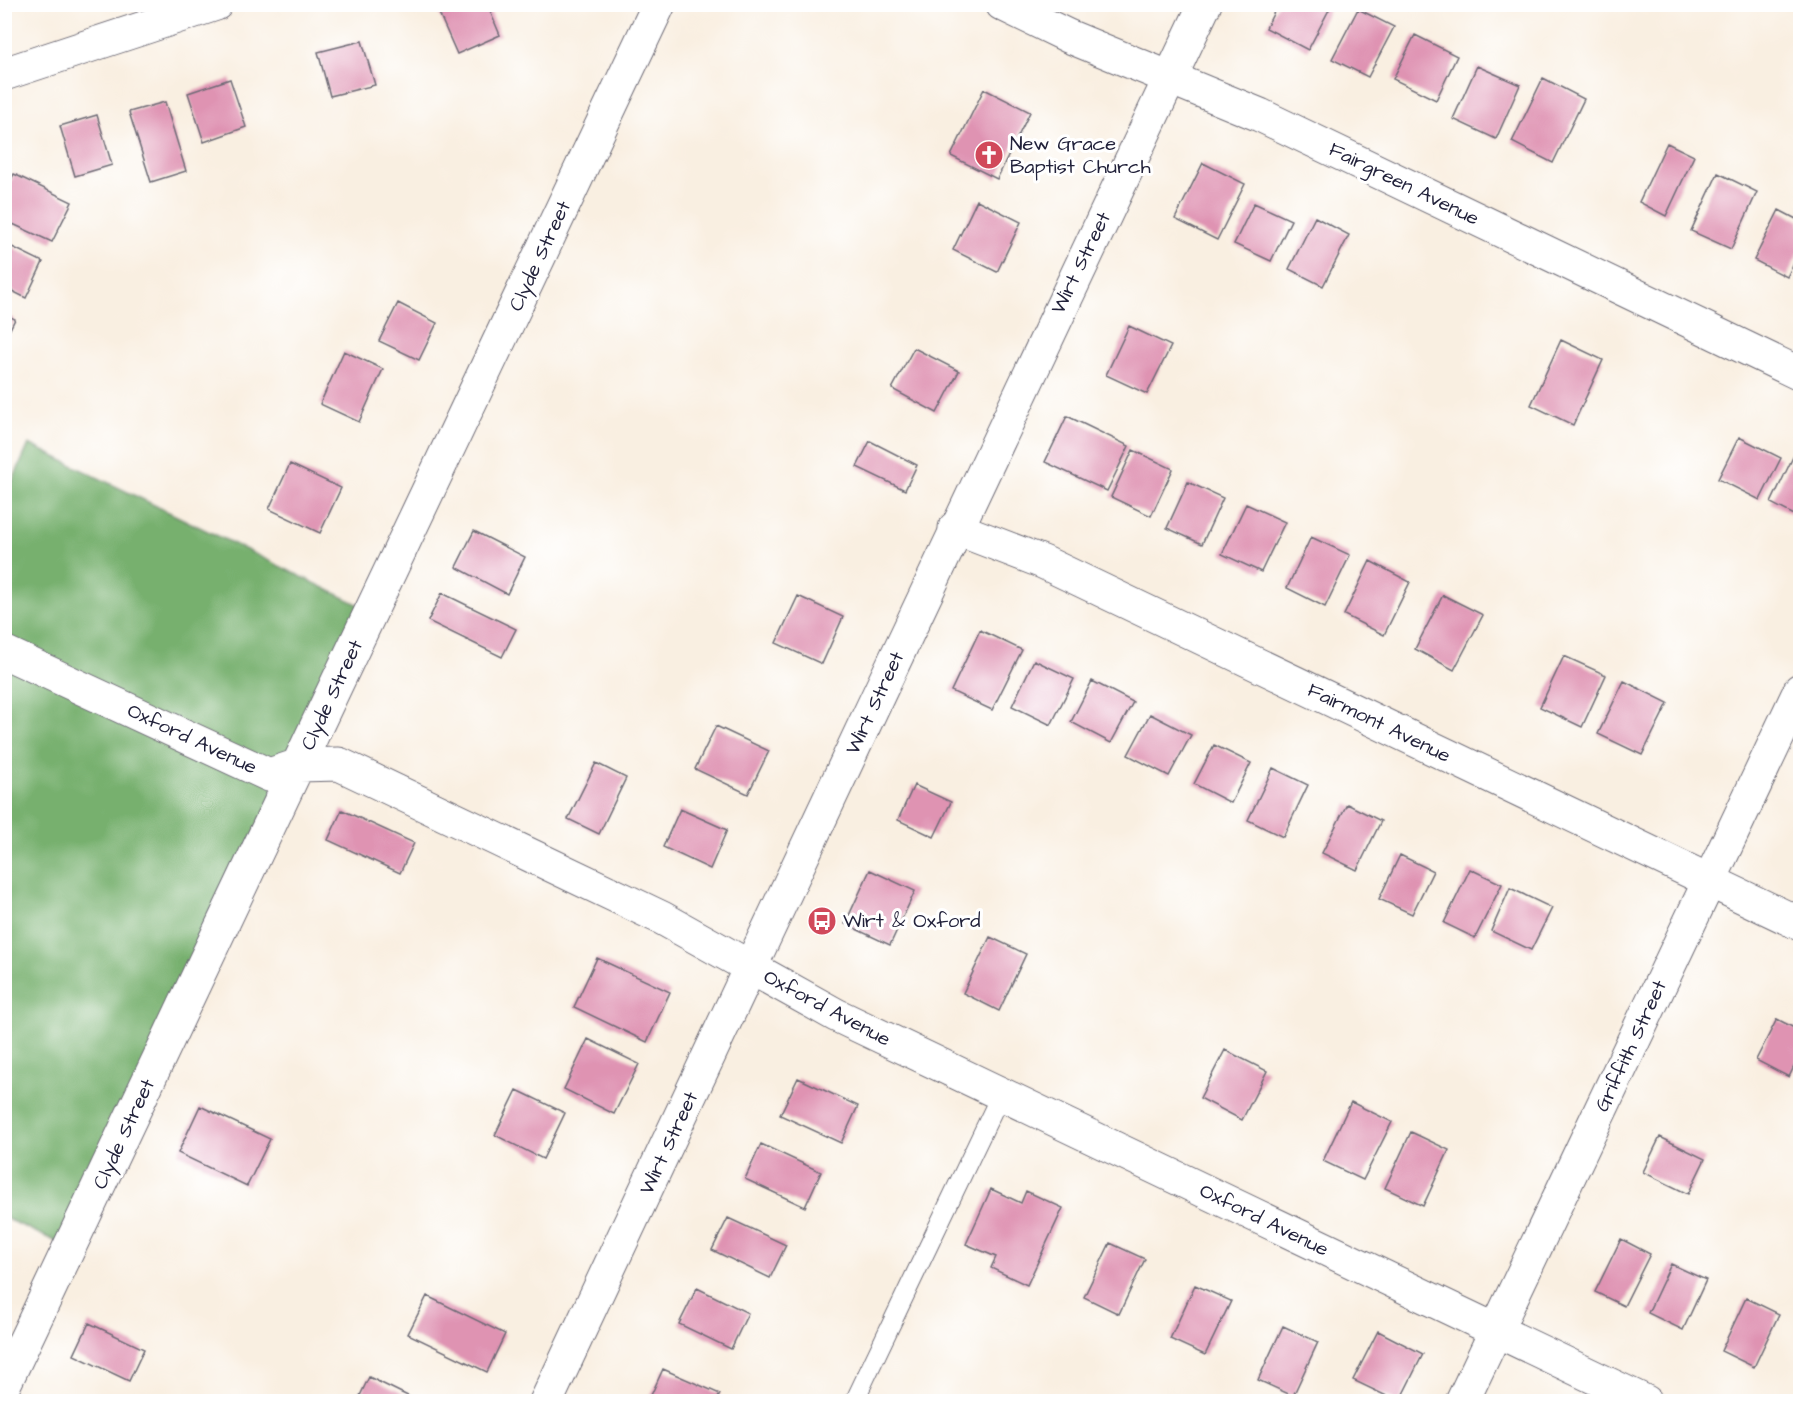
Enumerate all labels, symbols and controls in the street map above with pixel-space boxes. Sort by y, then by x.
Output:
place label: New Grace Baptist Church [1010,130,1151,181]
street label: Fairgreen Avenue [1324,135,1484,234]
church icon: New Grace Baptist Church [973,139,1005,171]
street label: Clyde Street [502,196,579,316]
street label: Wirt Street [1044,207,1118,319]
street label: Clyde Street [294,635,371,755]
street label: Wirt Street [839,647,911,759]
street label: Fairmont Avenue [1303,676,1455,770]
street label: Oxford Avenue [123,697,262,781]
bus stop icon: Wirt & Oxford [806,905,838,937]
place label: Wirt & Oxford [843,907,981,935]
street label: Oxford Avenue [759,963,896,1053]
street label: Griffith Street [1588,976,1674,1116]
street label: Clyde Street [86,1074,163,1194]
street label: Wirt Street [633,1087,705,1199]
street label: Oxford Avenue [1195,1177,1333,1263]

